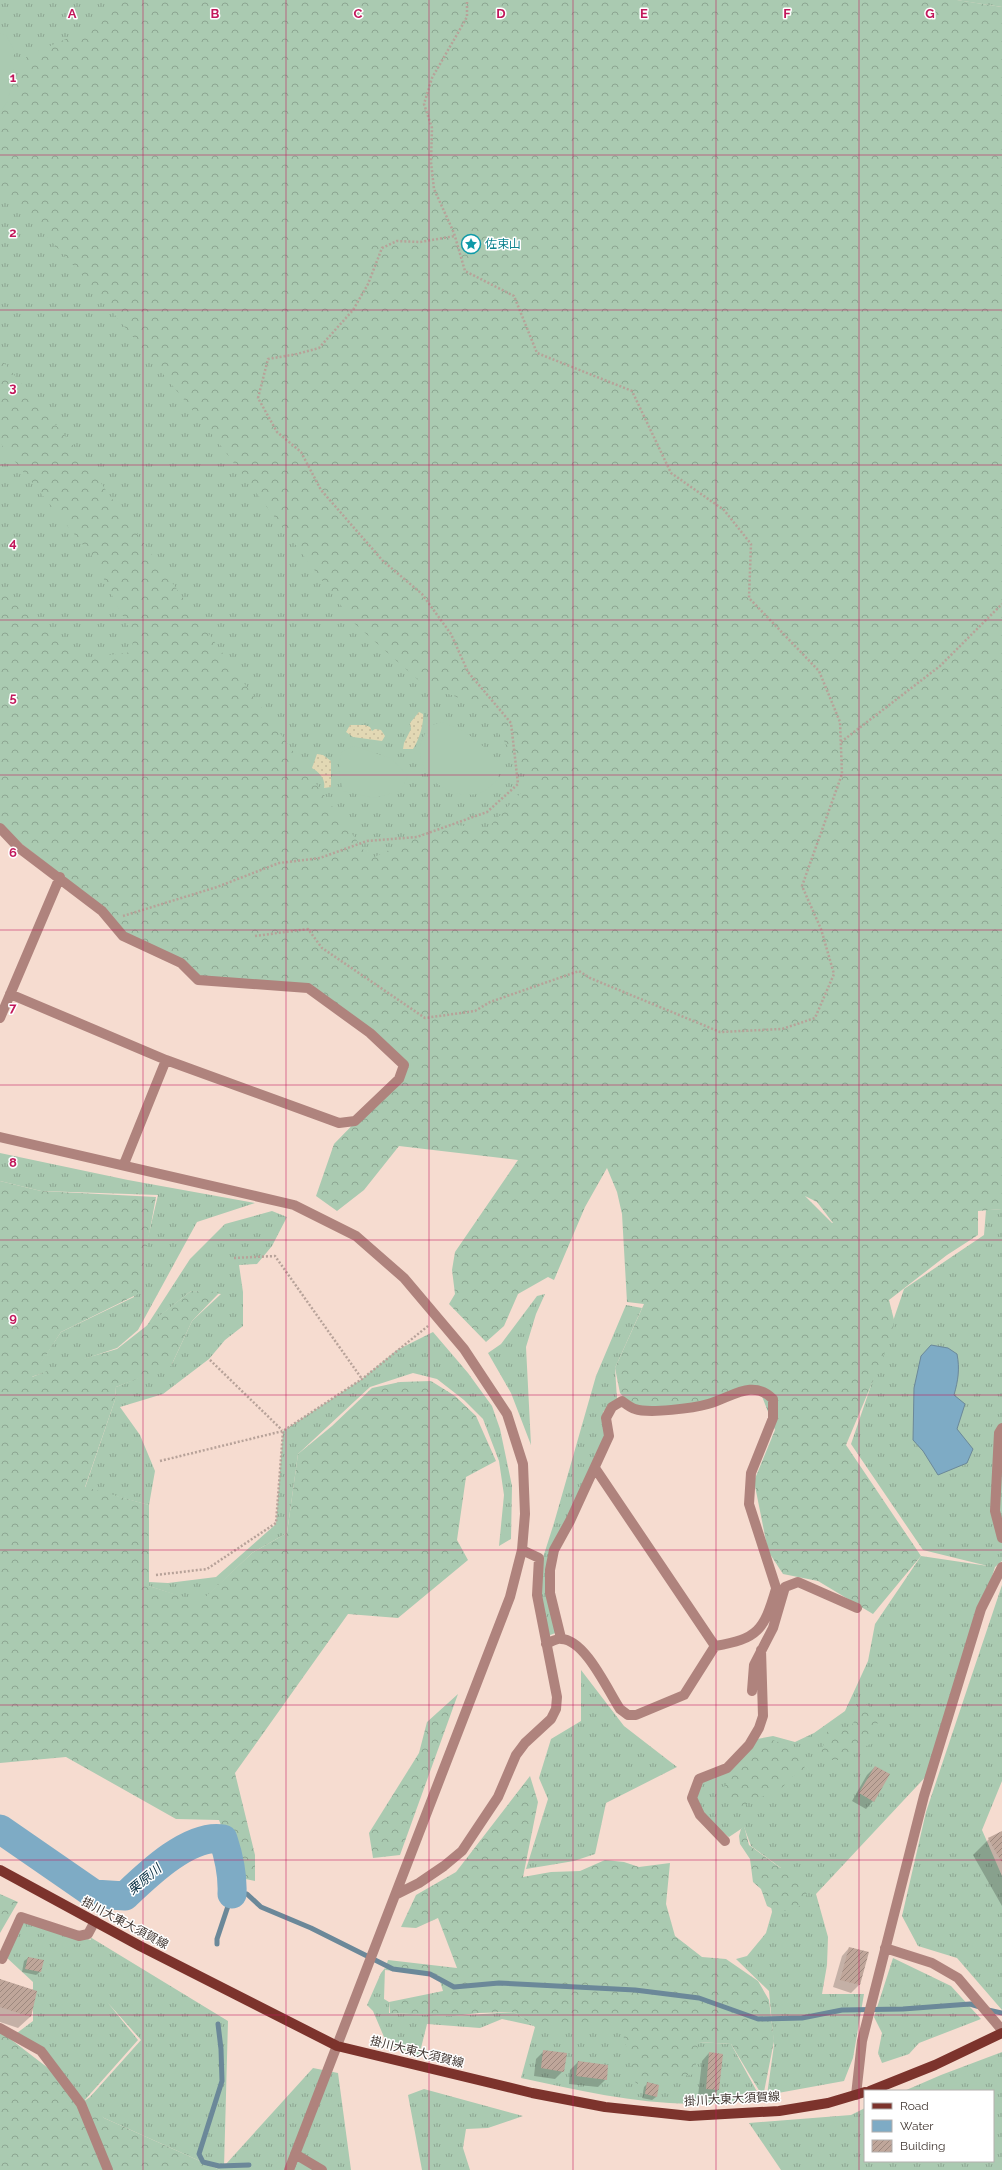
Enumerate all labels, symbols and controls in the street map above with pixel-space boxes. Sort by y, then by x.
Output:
text: A [68,6,77,21]
text: B [211,6,220,21]
text: C [354,6,363,21]
text: D [496,6,506,21]
text: E [640,6,648,21]
text: F [783,6,791,21]
text: G [925,6,935,21]
text: 1 [10,70,17,85]
text: 2 [9,225,17,240]
place icon: 佐束山 [460,233,482,255]
place label: 佐束山 [485,237,521,251]
text: 3 [9,380,17,395]
text: 4 [9,535,17,550]
text: 5 [9,690,17,705]
text: 6 [9,845,17,860]
text: 7 [9,1000,17,1015]
text: 8 [9,1155,17,1170]
text: 9 [9,1310,17,1325]
water label: 栗原川 [125,1860,166,1898]
street label: 掛川大東大須賀線 [79,1894,171,1952]
street label: 掛川大東大須賀線 [369,2034,465,2070]
street label: 掛川大東大須賀線 [684,2089,780,2109]
legend [864,2090,994,2162]
text: Road [900,2099,929,2113]
text: Water [900,2119,934,2133]
text: Building [900,2139,946,2153]

